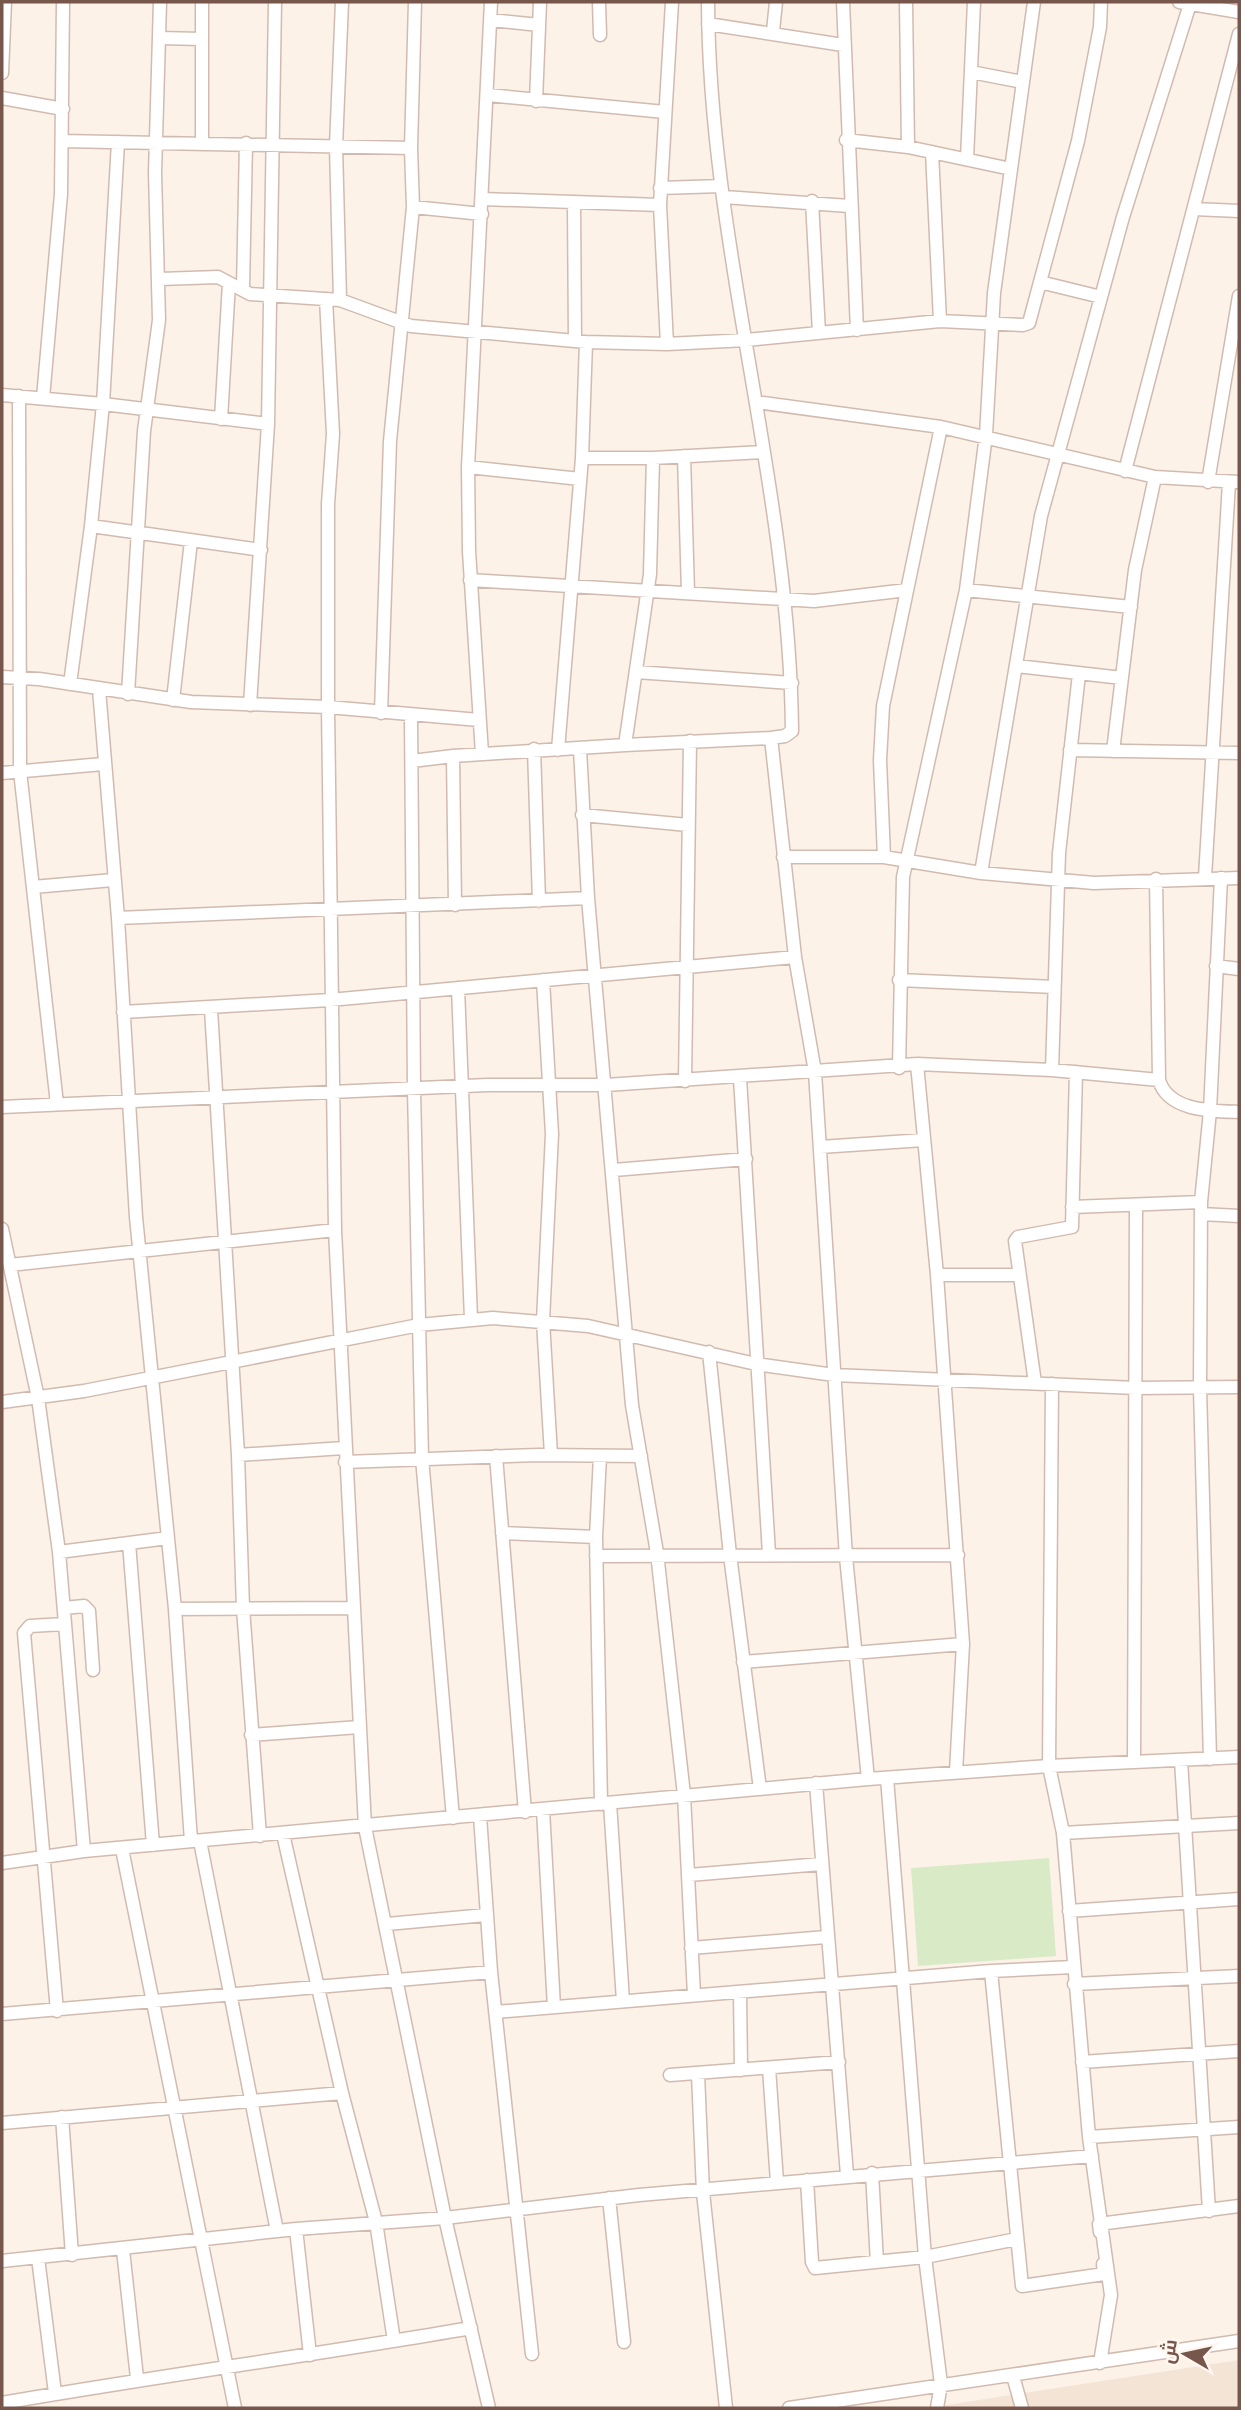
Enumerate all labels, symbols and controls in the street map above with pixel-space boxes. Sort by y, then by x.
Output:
north arrow [1150,2319,1220,2389]
text: ش [1154,2337,1182,2365]

